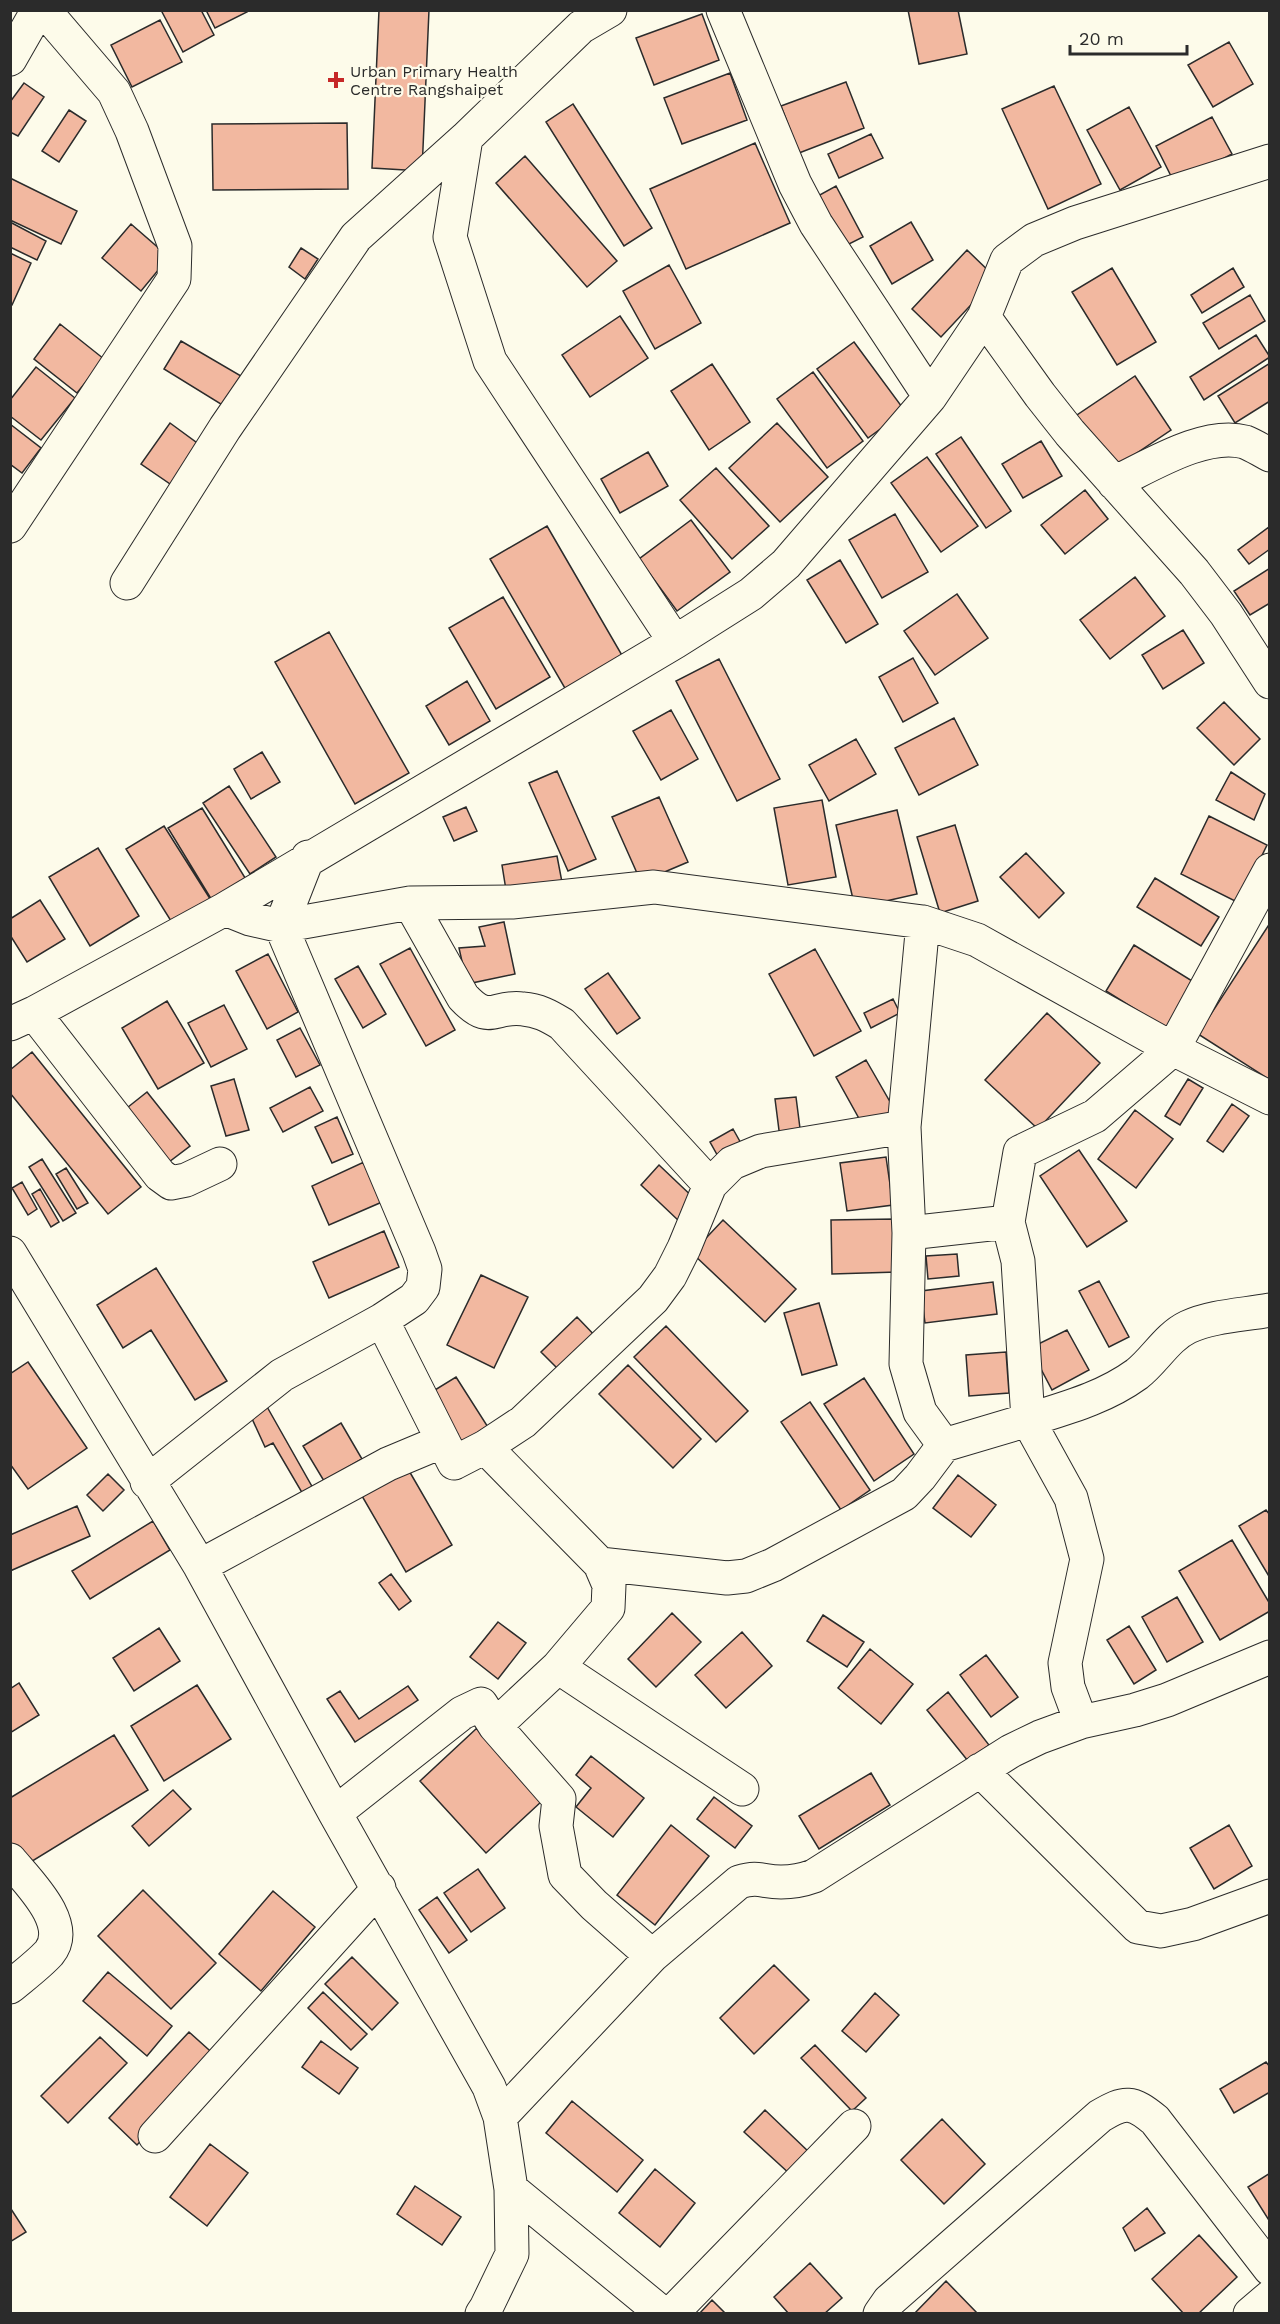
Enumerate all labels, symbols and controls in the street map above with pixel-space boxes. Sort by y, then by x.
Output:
scale bar [1070,18,1187,56]
text: 20 m [1079,28,1124,49]
place label: Urban Primary Health Centre Rangshaipet [350,62,518,99]
marker: Urban Primary Health Centre Rangshaipet [327,71,345,89]

